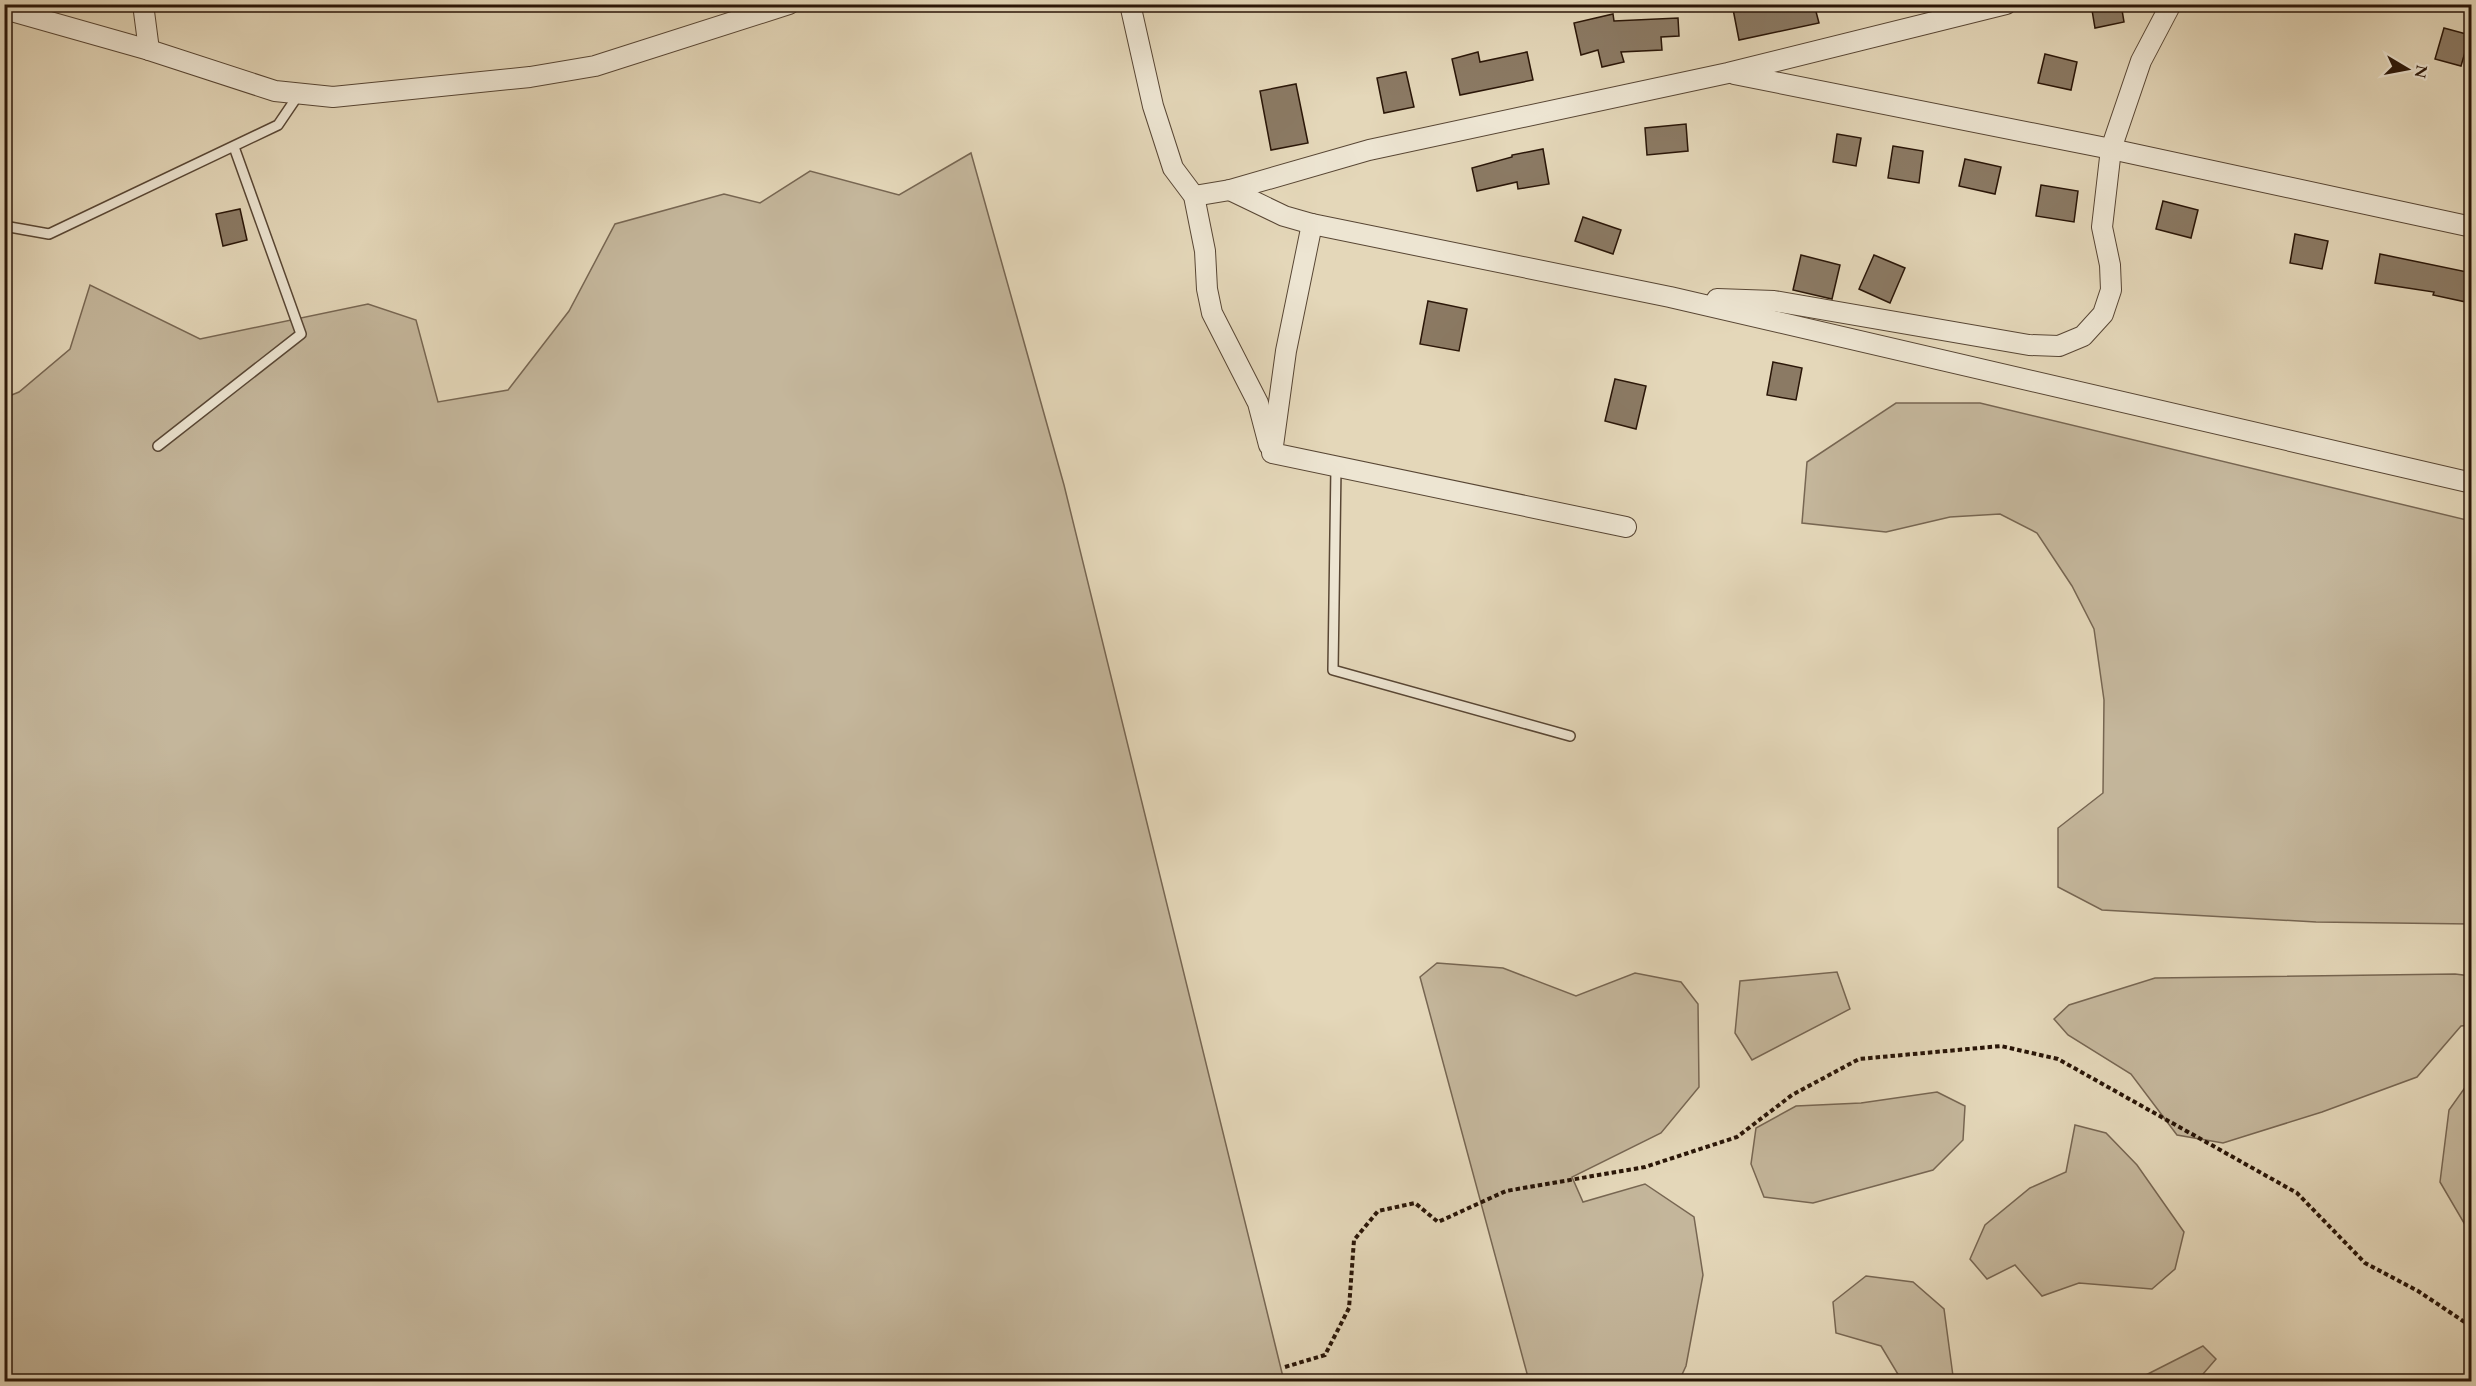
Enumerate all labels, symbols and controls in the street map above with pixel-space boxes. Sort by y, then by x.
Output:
north arrow [2377,39,2437,99]
text: N [2410,63,2433,80]

